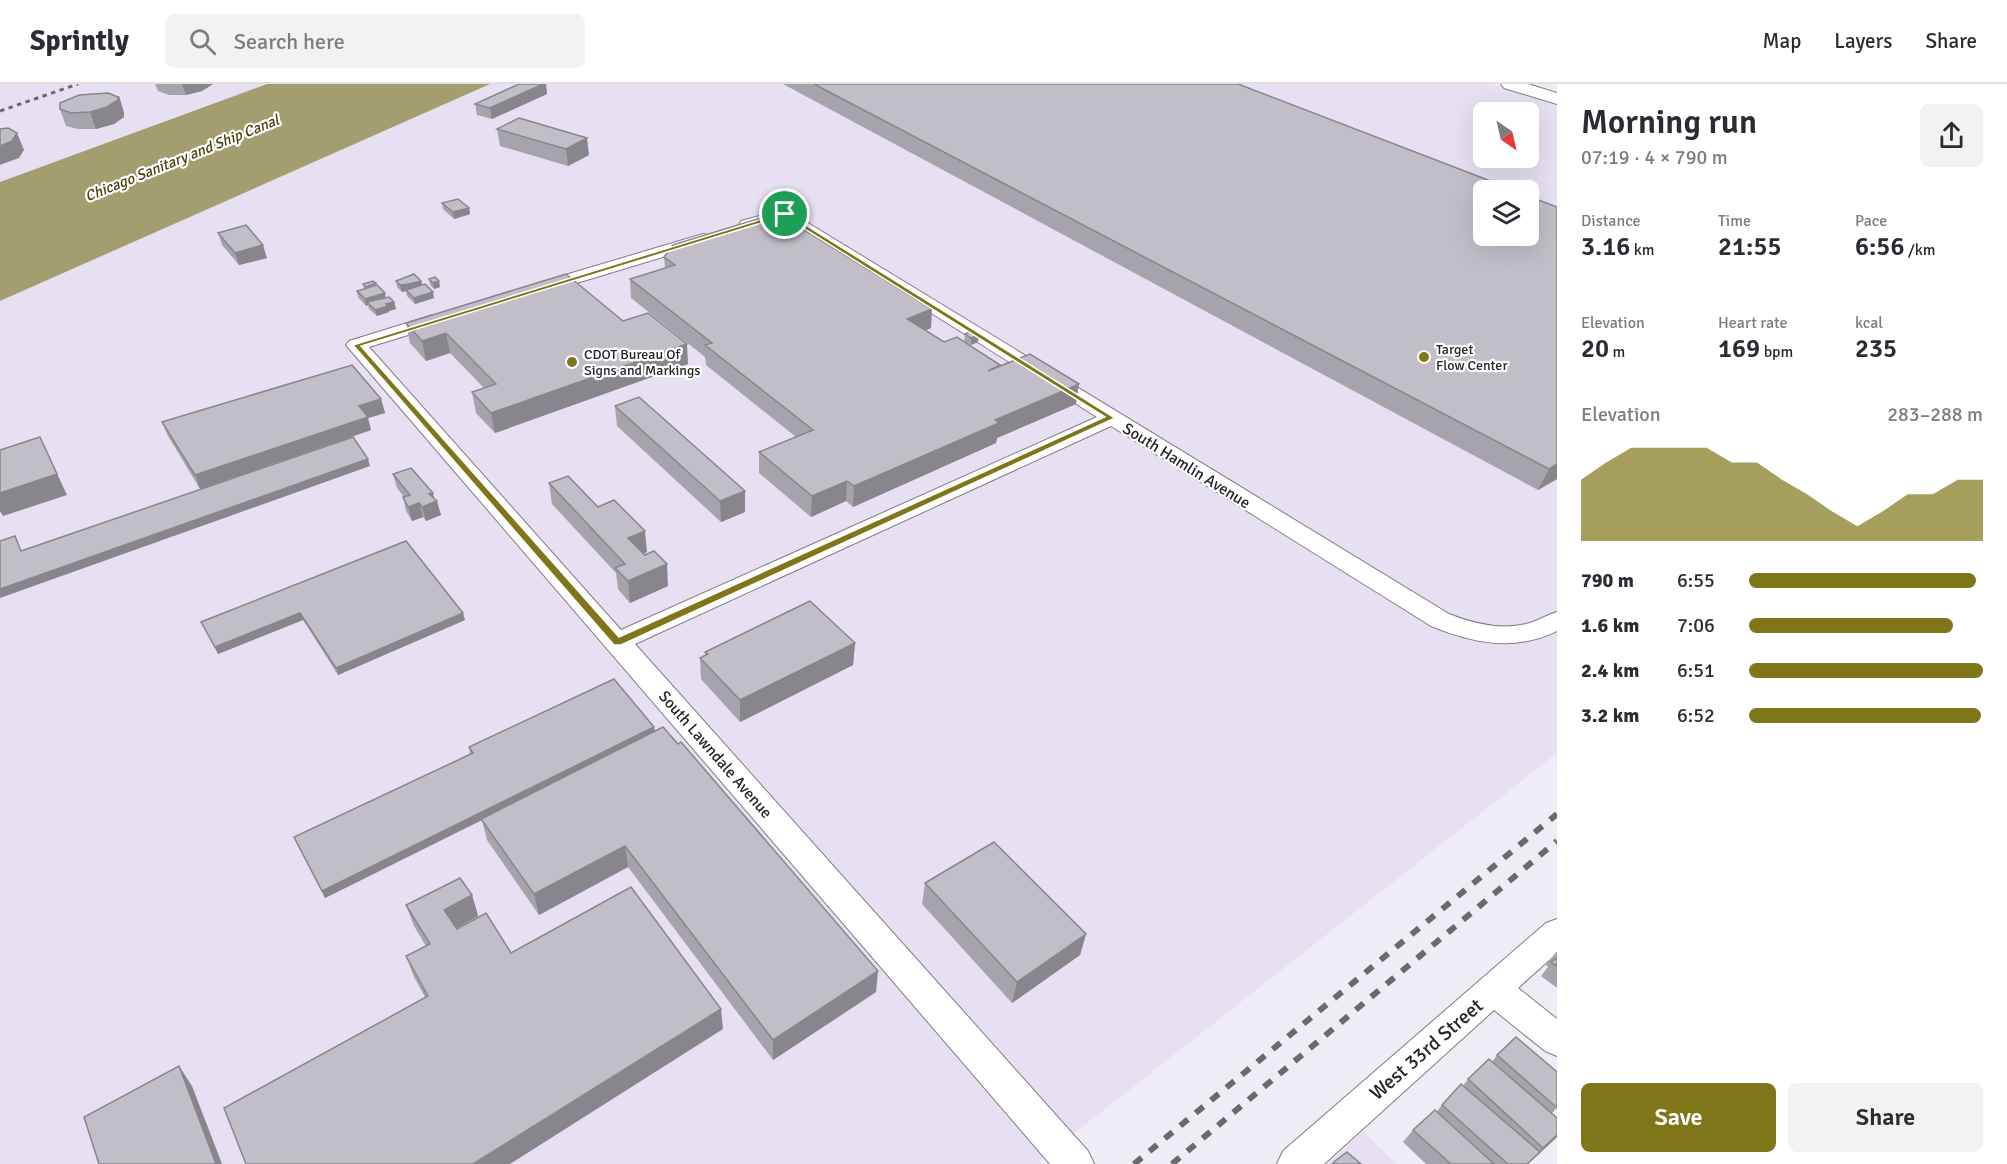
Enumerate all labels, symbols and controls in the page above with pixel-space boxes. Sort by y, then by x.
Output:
search box [165,14,585,68]
text: Sprintly [30,24,129,58]
icon: search [186,25,219,58]
text: Search here [234,28,345,55]
text: Map [1763,28,1801,54]
text: Layers [1834,28,1892,54]
text: Share [1925,28,1977,54]
north arrow [1473,102,1539,168]
map controls [1473,102,1539,246]
text: Morning run [1581,102,1757,143]
button: share [1920,104,1983,167]
water label: Chicago Sanitary and Ship Canal [82,110,283,205]
text: 07:19 · 4 × 790 m [1581,145,1728,170]
button: layers [1473,180,1539,246]
pin [759,188,810,239]
icon: arrive [768,197,801,230]
text: Distance [1581,211,1641,231]
text: Time [1718,211,1751,231]
text: Pace [1855,211,1887,231]
text: 3.16 [1581,231,1630,263]
text: 21:55 [1718,231,1782,263]
text: 6:56 [1855,231,1904,263]
text: km [1630,240,1655,260]
text: /km [1904,240,1936,260]
text: Elevation [1581,313,1645,333]
text: Heart rate [1718,313,1787,333]
text: kcal [1855,313,1883,333]
text: 20 [1581,333,1609,365]
text: 169 [1718,333,1760,365]
text: 235 [1855,333,1897,365]
place label: Target Flow Center [1436,341,1508,374]
text: m [1609,342,1625,362]
text: bpm [1760,342,1793,362]
place label: CDOT Bureau Of Signs and Markings [584,346,700,379]
marker: Target Flow Center [1417,350,1431,364]
marker: CDOT Bureau Of Signs and Markings [565,355,579,369]
text: Elevation [1581,402,1661,427]
text: 283–288 m [1887,402,1983,427]
street label: South Hamlin Avenue [1119,418,1254,513]
text: 790 m [1581,568,1634,593]
text: 6:55 [1677,568,1715,593]
text: 1.6 km [1581,613,1639,638]
text: 7:06 [1677,613,1715,638]
text: 2.4 km [1581,658,1639,683]
text: 6:51 [1677,658,1715,683]
street label: South Lawndale Avenue [654,687,776,823]
text: 3.2 km [1581,703,1639,728]
text: 6:52 [1677,703,1715,728]
street label: West 33rd Street [1364,993,1488,1105]
button: Save [1581,1083,1776,1152]
button: Share [1788,1083,1983,1152]

